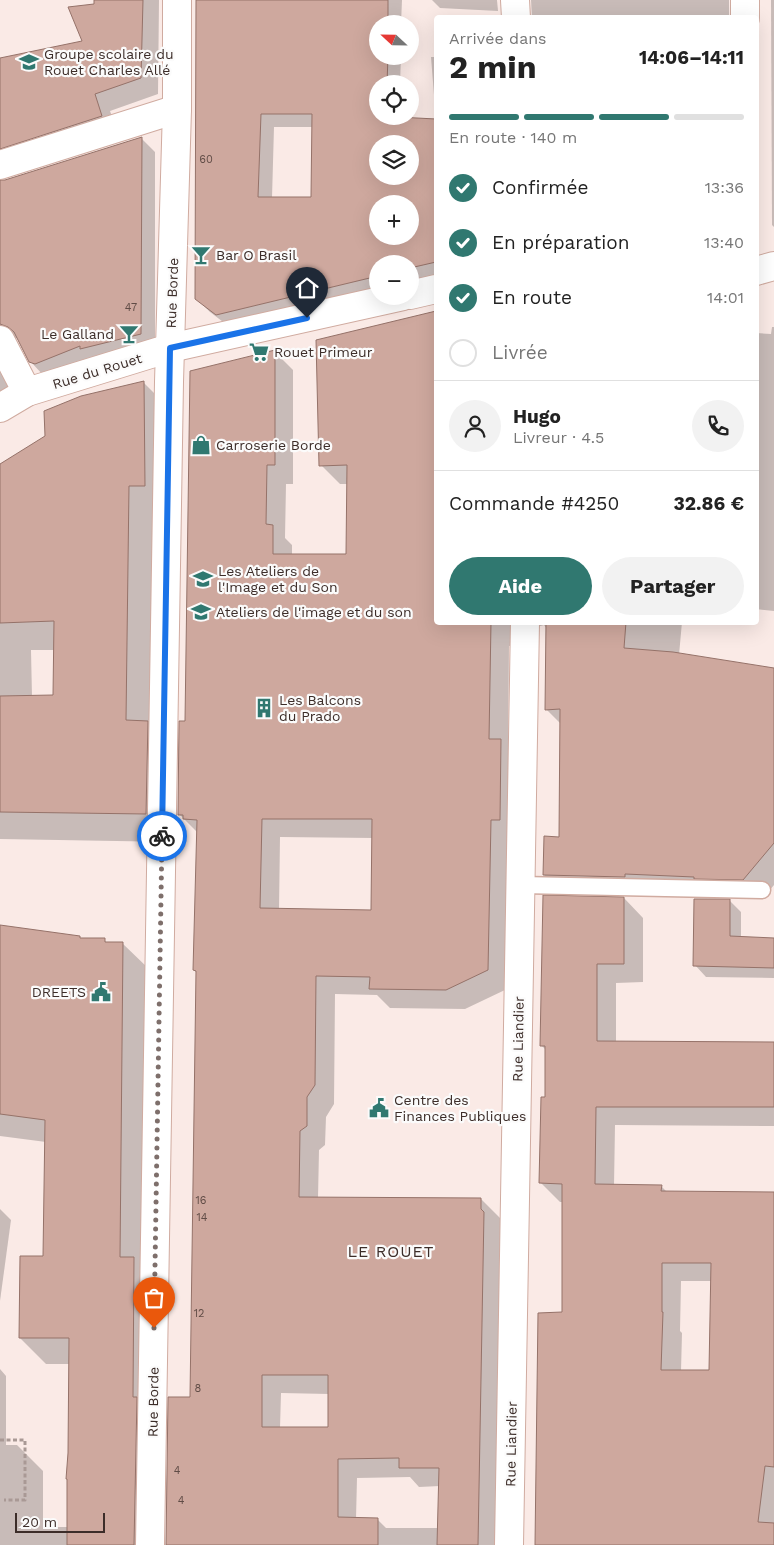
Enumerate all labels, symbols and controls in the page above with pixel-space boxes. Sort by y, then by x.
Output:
north arrow [369,15,419,65]
map controls [369,15,419,305]
text: Arrivée dans [449,29,547,48]
place label: Groupe scolaire du Rouet Charles Allé [44,46,174,78]
text: 14:06–14:11 [639,46,744,69]
text: 2 min [449,48,537,86]
school or university icon: Groupe scolaire du Rouet Charles Allé [18,51,40,73]
button: locate [369,75,419,125]
text: En route · 140 m [449,128,577,147]
button: layers [369,135,419,185]
house number: 60 [199,153,213,166]
icon: check [449,174,477,202]
text: Confirmée [492,176,588,199]
text: 13:36 [705,178,744,197]
button: + [369,195,419,245]
icon: check [449,229,477,257]
text: En préparation [492,231,629,254]
text: 13:40 [704,233,744,252]
bar icon: Bar O Brasil [190,244,212,266]
place label: Bar O Brasil [216,247,297,263]
button: − [369,255,419,305]
street label: Rue Borde [163,257,181,329]
pin [286,267,328,318]
icon: home [293,274,321,302]
icon: check [449,284,477,312]
text: En route [492,286,572,309]
text: 14:01 [707,288,744,307]
house number: 47 [125,301,137,314]
bar icon: Le Galland [118,323,140,345]
place label: Le Galland [41,326,114,342]
supermarket icon: Rouet Primeur [248,341,270,363]
text: Livrée [492,341,548,364]
place label: Rouet Primeur [274,344,373,360]
street label: Rue du Rouet [50,350,144,392]
button: person [449,400,501,452]
button: phone [692,400,744,452]
text: Hugo [513,405,561,428]
text: Livreur · 4.5 [513,428,604,447]
shop icon: Carroserie Borde [190,434,212,456]
place label: Carroserie Borde [216,437,331,453]
text: Commande #4250 [449,492,619,515]
text: 32.86 € [674,492,744,515]
button: Aide [449,557,592,615]
button: Partager [602,557,744,615]
place label: Les Ateliers de l'Image et du Son [218,563,338,595]
school or university icon: Les Ateliers de l'Image et du Son [192,568,214,590]
school or university icon: Ateliers de l'image et du son [190,601,212,623]
place label: Ateliers de l'image et du son [216,604,412,620]
place label: Les Balcons du Prado [279,692,361,724]
building icon: Les Balcons du Prado [253,697,275,719]
courier [137,811,187,861]
icon: bike [148,822,176,850]
public building icon: DREETS [90,981,112,1003]
place label: DREETS [32,984,86,1000]
street label: Rue Liandier [509,996,527,1082]
place label: Centre des Finances Publiques [394,1092,526,1124]
public building icon: Centre des Finances Publiques [368,1097,390,1119]
house number: 16 [196,1194,207,1207]
house number: 14 [196,1211,208,1224]
district label: LE ROUET [348,1242,434,1261]
pin [133,1277,175,1328]
icon: bag [140,1284,168,1312]
house number: 12 [194,1307,204,1320]
street label: Rue Borde [144,1367,162,1437]
house number: 8 [195,1382,202,1395]
street label: Rue Liandier [502,1401,520,1487]
house number: 4 [174,1464,181,1477]
house number: 4 [178,1494,185,1507]
scale bar [15,1510,105,1533]
text: 20 m [22,1514,57,1530]

